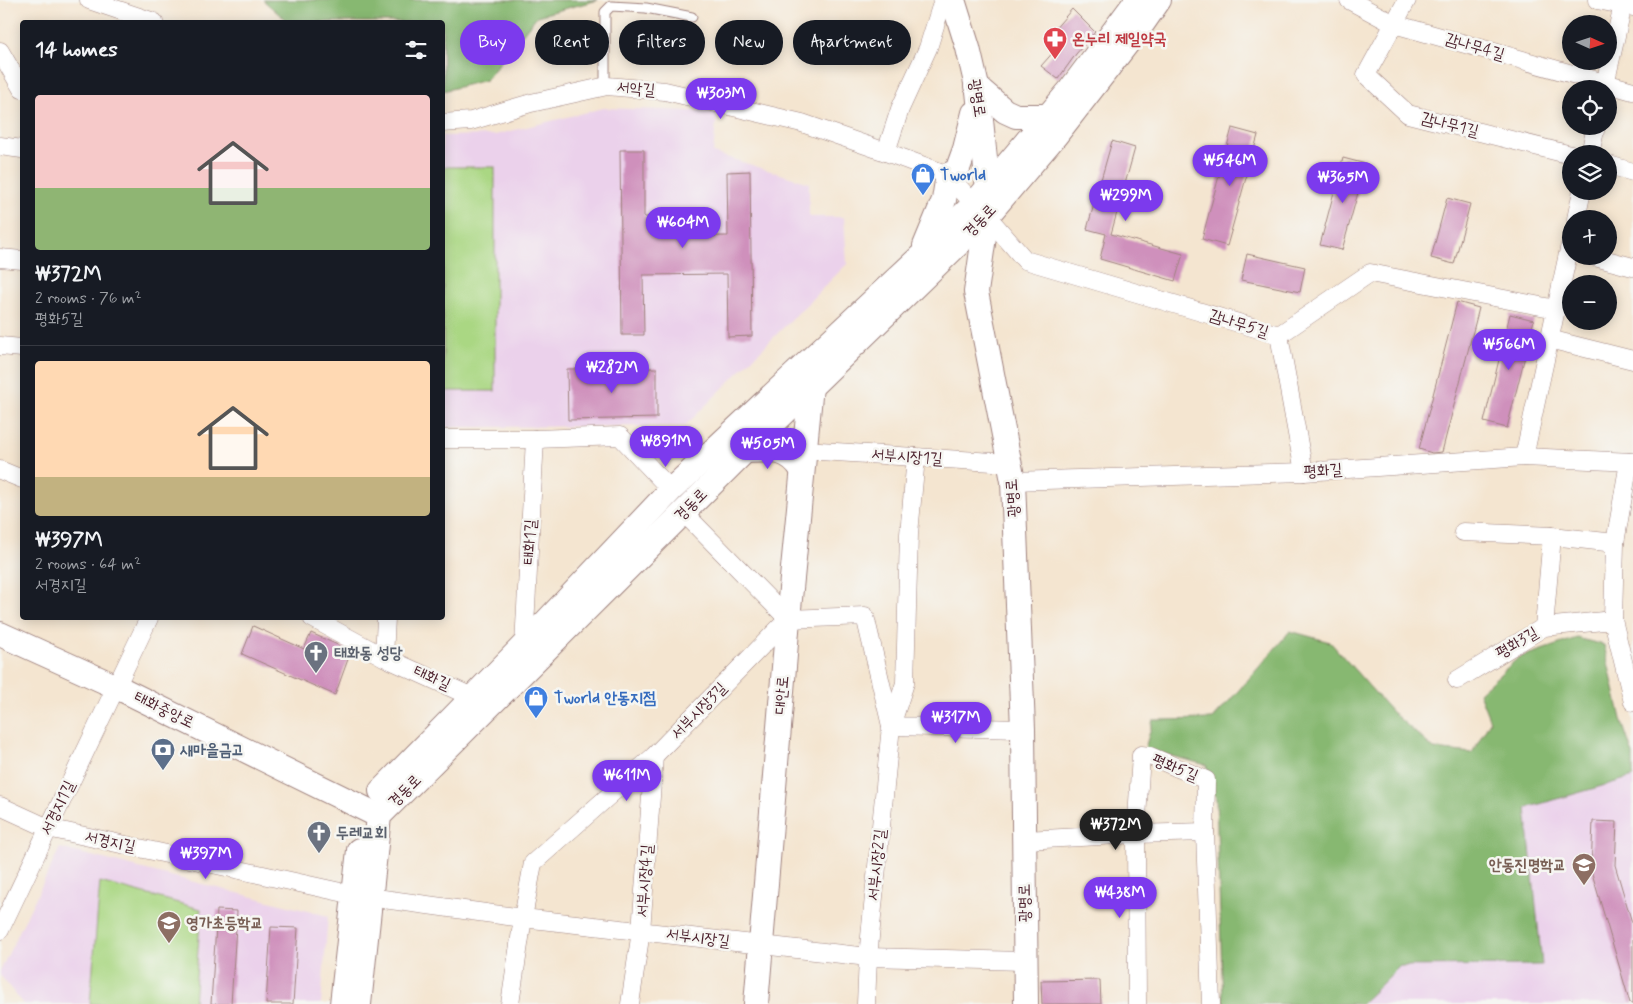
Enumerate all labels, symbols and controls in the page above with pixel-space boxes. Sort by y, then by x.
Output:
north arrow [1562,15,1618,70]
map controls [1562,15,1617,330]
chip: Buy [460,20,525,65]
chip: Rent [535,20,609,65]
chip: Filters [619,20,705,65]
chip: New [715,20,783,65]
chip: Apartment [793,20,911,65]
pharmacy icon: 온누리 제일약국 [1042,26,1068,60]
place label: 온누리 제일약국 [1072,29,1167,50]
street label: 감나무4길 [1443,29,1507,66]
text: 14 homes [35,36,118,64]
icon: filters [402,36,430,64]
street label: 서악길 [616,77,656,101]
street label: 광명로 [964,77,990,119]
pin: ₩303M [686,78,756,120]
button: locate [1562,80,1617,135]
text: ₩303M [697,83,745,104]
street label: 감나무1길 [1419,108,1481,142]
icon: home [188,128,278,218]
pin: ₩546M [1195,144,1265,187]
button: layers [1562,145,1617,200]
text: ₩546M [1204,150,1256,171]
shop icon: Tworld [910,162,936,196]
pin: ₩365M [1308,162,1378,204]
place label: Tworld [940,165,986,186]
text: ₩365M [1318,167,1368,188]
pin: ₩299M [1091,180,1161,222]
text: ₩299M [1100,185,1152,206]
street label: 경동로 [959,200,1001,242]
pin: ₩604M [648,206,718,249]
button: + [1562,210,1617,265]
text: ₩604M [657,212,709,233]
text: ₩372M [35,260,102,288]
button: − [1562,275,1617,330]
text: 2 rooms · 76 m² [35,288,142,309]
street label: 감나무5길 [1207,305,1271,343]
text: 평화5길 [35,309,83,330]
pin: ₩566M [1474,328,1544,371]
text: ₩566M [1483,334,1535,355]
pin: ₩282M [577,352,647,394]
text: ₩282M [586,357,638,378]
icon: home [188,393,278,483]
pin: ₩891M [631,426,701,468]
pin: ₩505M [733,428,803,470]
text: ₩891M [641,431,691,452]
text: ₩505M [741,433,795,454]
street label: 서부시장1길 [871,444,944,470]
street label: 평화길 [1303,459,1343,483]
street label: 광명로 [1001,478,1025,518]
street label: 경동로 [670,484,712,526]
street label: 태화1길 [518,518,542,565]
text: ₩397M [35,526,103,554]
text: 2 rooms · 64 m² [35,554,141,575]
text: 서경지길 [35,575,87,596]
street label: 평화3길 [1492,622,1542,664]
church icon: 태화동 성당 [303,640,329,674]
place label: 태화동 성당 [334,643,403,664]
street label: 태화길 [410,661,454,695]
street label: 대안로 [770,675,794,715]
street label: 서부시장3길 [667,678,732,744]
shop icon: Tworld 안동지점 [523,685,549,719]
street label: 태화중앙로 [130,686,198,734]
place label: Tworld 안동지점 [554,688,656,709]
pin: ₩317M [921,702,991,744]
text: ₩317M [932,707,980,728]
bank icon: 새마을금고 [150,737,176,771]
place label: 새마을금고 [179,740,244,761]
street label: 평화5길 [1149,749,1201,787]
pin: ₩611M [592,760,662,802]
text: ₩611M [603,765,651,786]
street label: 경동로 [384,770,426,812]
street label: 서경지1길 [36,777,80,839]
pin: ₩372M [1081,808,1151,851]
text: ₩372M [1091,814,1141,835]
church icon: 두레교회 [306,820,332,854]
place label: 두레교회 [336,823,388,844]
street label: 서경지길 [83,826,137,858]
street label: 서부시장2길 [863,828,891,902]
pin: ₩397M [171,838,241,880]
text: ₩397M [180,843,232,864]
street label: 서부시장4길 [632,843,658,918]
school or university icon: 안동진명학교 [1571,852,1597,886]
place label: 안동진명학교 [1489,855,1566,876]
pin: ₩438M [1085,876,1155,919]
text: ₩438M [1095,882,1145,903]
street label: 광명로 [1014,884,1036,922]
school or university icon: 영가초등학교 [156,910,182,944]
place label: 영가초등학교 [186,913,263,934]
street label: 서부시장길 [665,924,731,952]

